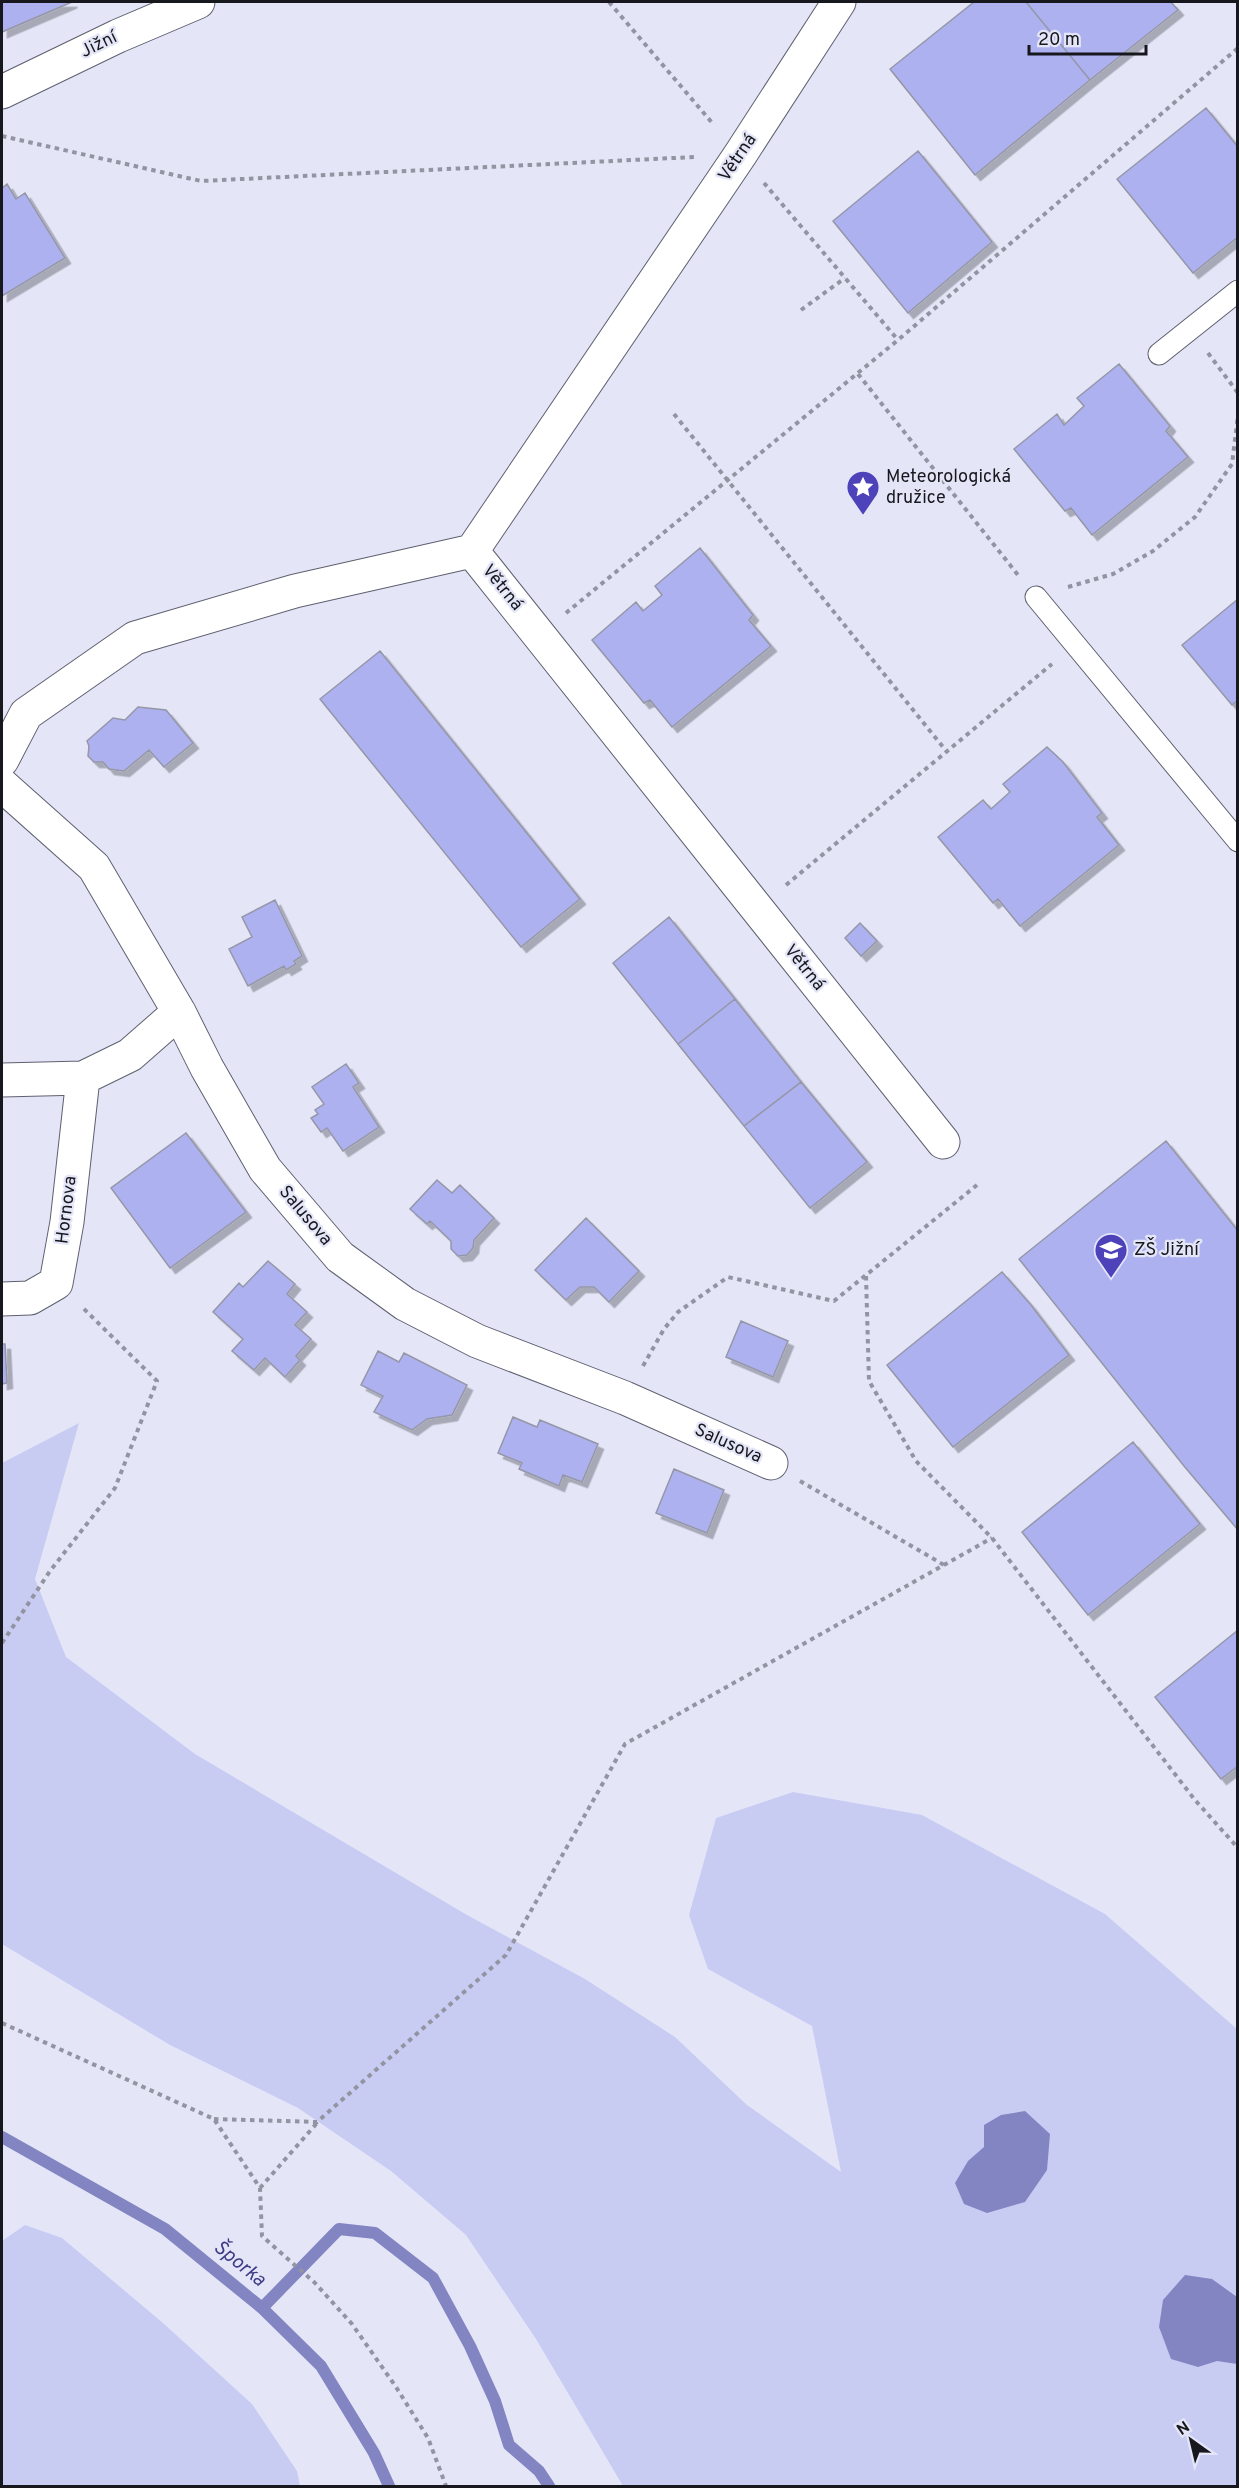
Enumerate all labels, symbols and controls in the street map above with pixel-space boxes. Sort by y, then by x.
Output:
scale bar [1029,18,1146,56]
street label: Jižní [77,26,122,64]
text: 20 m [1038,29,1080,52]
street label: Větrná [714,130,762,186]
place label: Meteorologická družice [886,466,1011,510]
place icon: Meteorologická družice [845,469,881,516]
street label: Větrná [476,560,528,616]
street label: Větrná [778,940,830,996]
street label: Hornova [51,1175,83,1245]
street label: Salusova [273,1181,337,1251]
school or university icon: ZŠ Jižní [1093,1232,1129,1279]
place label: ZŠ Jižní [1134,1237,1200,1262]
street label: Salusova [691,1419,765,1469]
water label: Šporka [207,2233,272,2294]
north arrow [1161,2410,1221,2470]
text: N [1173,2418,1194,2441]

